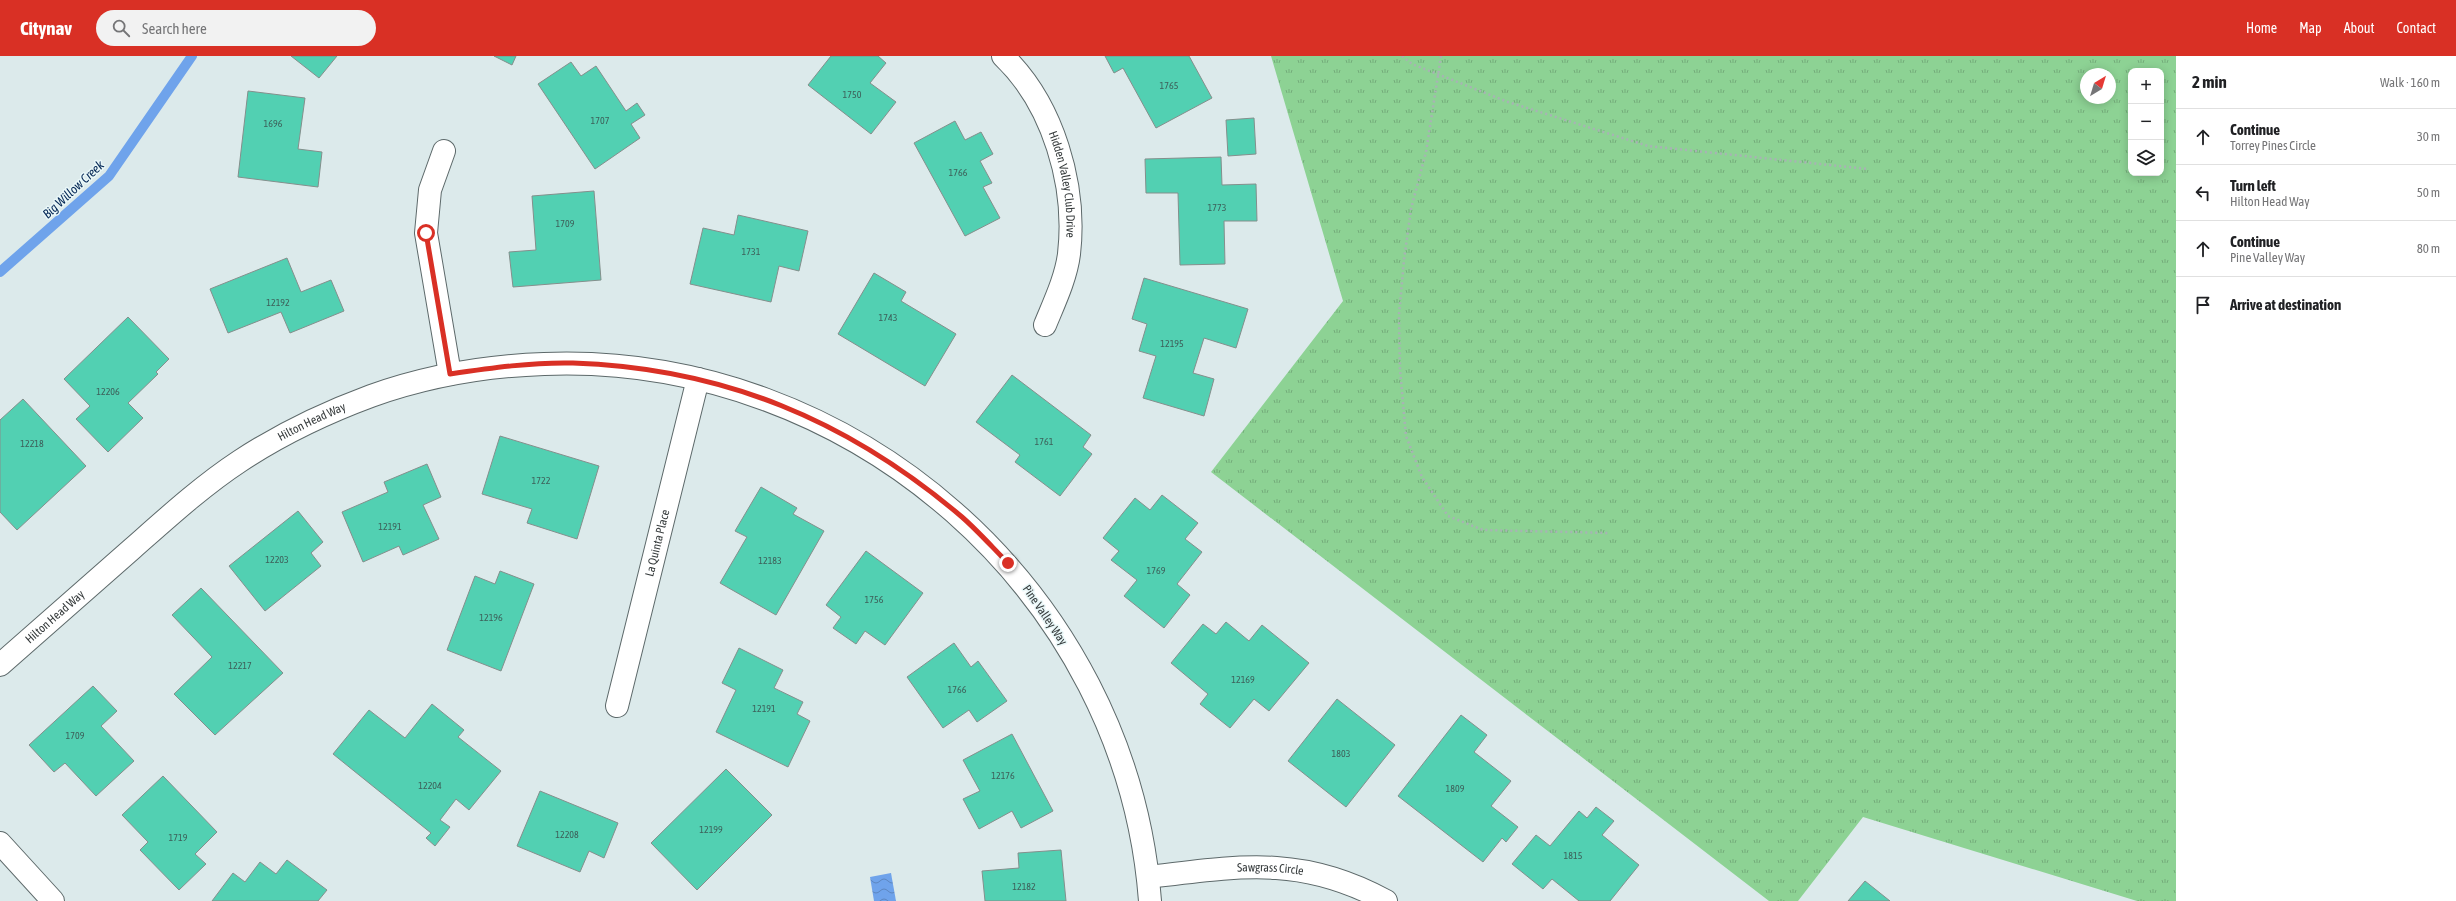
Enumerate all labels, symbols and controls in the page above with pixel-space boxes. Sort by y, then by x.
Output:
search box [96,10,376,46]
text: Citynav [20,17,72,39]
icon: search [110,17,132,39]
text: Search here [142,20,207,37]
text: Home [2246,20,2277,36]
text: Map [2299,20,2322,36]
text: About [2344,20,2375,36]
text: Contact [2397,20,2436,36]
north arrow [2080,68,2116,104]
map controls [2128,68,2164,176]
button: + [2128,68,2164,104]
text: 2 min [2192,72,2227,92]
text: Walk · 160 m [2380,75,2440,90]
house number: 1765 [1160,80,1179,91]
house number: 1750 [843,89,862,100]
button: − [2128,104,2164,140]
house number: 1707 [591,115,610,126]
house number: 1696 [264,118,283,129]
text: Continue [2230,121,2280,138]
icon: ahead [2192,126,2214,148]
street label: Hidden Valley Club Drive [1046,129,1078,238]
text: 30 m [2417,129,2440,144]
text: Torrey Pines Circle [2230,138,2316,153]
button: layers [2128,140,2164,176]
water label: Big Willow Creek [40,157,107,222]
house number: 1766 [949,167,968,178]
text: Turn left [2230,177,2276,194]
icon: left [2192,182,2214,204]
text: 50 m [2417,185,2440,200]
text: Hilton Head Way [2230,194,2310,209]
house number: 1773 [1208,202,1227,213]
house number: 1709 [556,218,575,229]
route start [417,224,435,242]
text: Continue [2230,233,2280,250]
icon: ahead [2192,238,2214,260]
text: 80 m [2417,241,2440,256]
house number: 1731 [742,246,761,257]
text: Pine Valley Way [2230,250,2305,265]
icon: arrive [2192,294,2214,316]
text: Arrive at destination [2230,296,2341,313]
house number: 12192 [266,297,290,308]
house number: 1743 [879,312,898,323]
house number: 12195 [1160,338,1184,349]
house number: 12206 [96,386,120,397]
street label: Hilton Head Way [275,400,348,444]
house number: 1761 [1035,436,1054,447]
house number: 12218 [20,438,44,449]
house number: 1722 [532,475,551,486]
street label: La Quinta Place [642,508,672,578]
house number: 12191 [378,521,402,532]
house number: 12203 [265,554,289,565]
route end [999,554,1017,572]
house number: 12183 [758,555,782,566]
house number: 1769 [1147,565,1166,576]
street label: Pine Valley Way [1020,582,1070,648]
street label: Hilton Head Way [22,587,87,646]
house number: 1756 [865,594,884,605]
house number: 12196 [479,612,503,623]
house number: 12217 [228,660,252,671]
house number: 12169 [1231,674,1255,685]
house number: 1766 [948,684,967,695]
house number: 12191 [752,703,776,714]
house number: 1709 [66,730,85,741]
house number: 1803 [1332,748,1351,759]
house number: 12176 [991,770,1015,781]
house number: 12204 [418,780,442,791]
house number: 1809 [1446,783,1465,794]
house number: 12199 [699,824,723,835]
house number: 12208 [555,829,579,840]
house number: 1719 [169,832,188,843]
house number: 1815 [1564,850,1583,861]
street label: Sawgrass Circle [1237,860,1305,878]
house number: 12182 [1012,881,1036,892]

